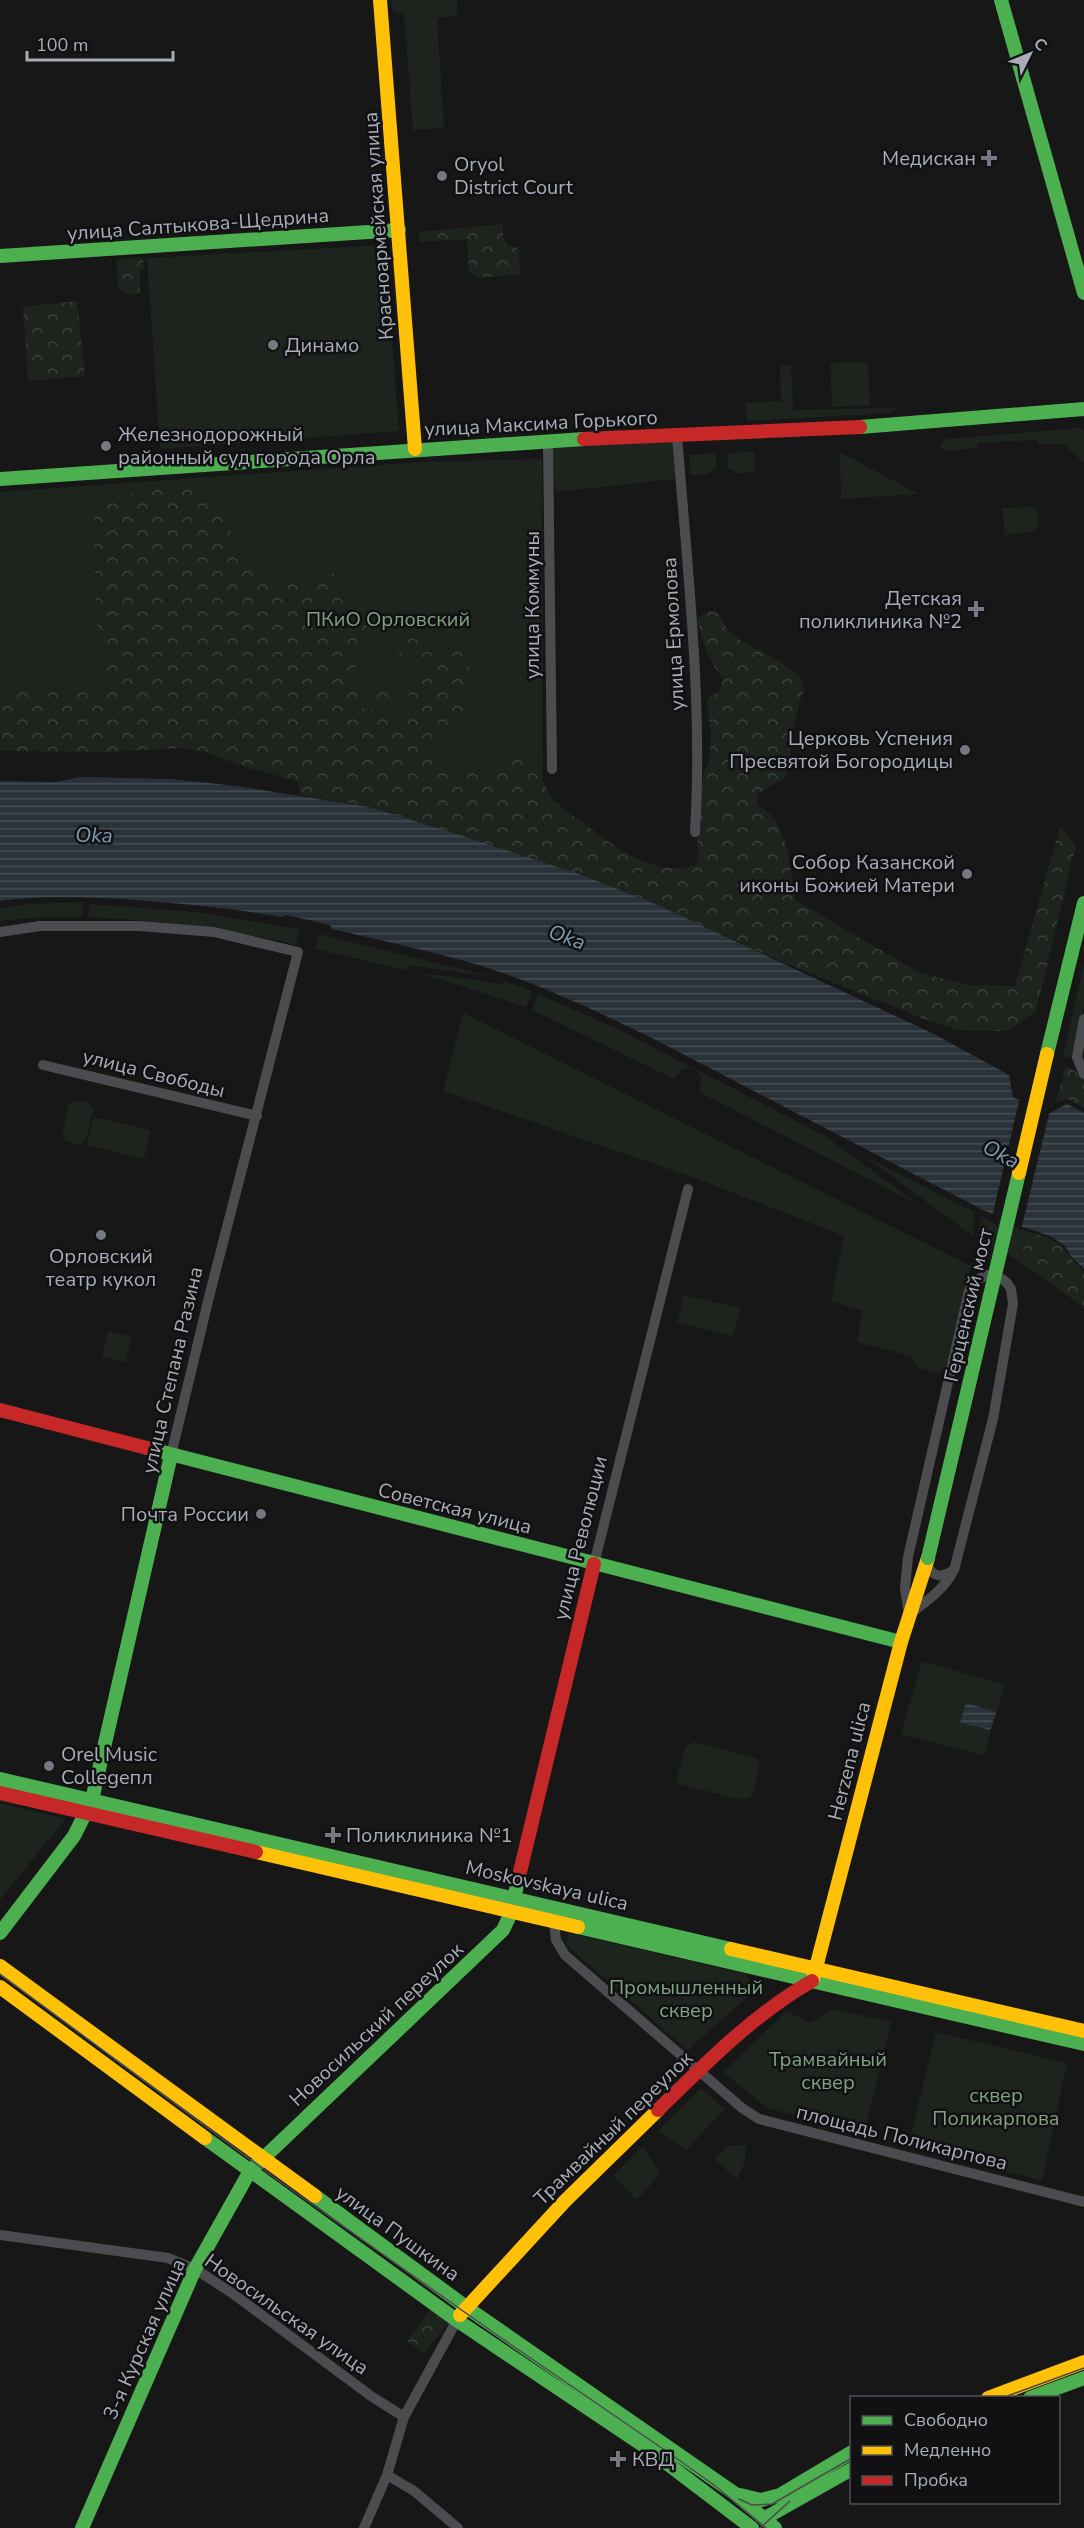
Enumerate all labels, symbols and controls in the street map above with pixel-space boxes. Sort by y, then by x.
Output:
scale bar [27,24,172,62]
north arrow [1000,24,1060,84]
text: 100 m [36,33,88,57]
text: С [1028,33,1052,56]
street label: Красноармейская улица [357,111,400,341]
place label: Медискан [882,145,976,172]
marker: Медискан [980,149,998,167]
place label: Oryol District Court [454,151,574,201]
marker: Oryol District Court [435,169,449,183]
street label: улица Салтыкова-Щедрина [66,202,330,247]
place label: Динамо [285,332,359,359]
marker: Динамо [266,338,280,352]
street label: улица Максима Горького [424,404,658,443]
place label: Железнодорожный районный суд города Орла [118,421,375,471]
marker: Железнодорожный районный суд города Орла [99,439,113,453]
street label: улица Коммуны [519,531,546,679]
street label: улица Ермолова [656,557,691,711]
place label: Детская поликлиника №2 [799,585,962,635]
marker: Детская поликлиника №2 [967,600,985,618]
park label: ПКиО Орловский [306,606,470,633]
place label: Церковь Успения Пресвятой Богородицы [729,725,953,775]
marker: Церковь Успения Пресвятой Богородицы [958,743,972,757]
water label: Oka [75,821,113,849]
place label: Собор Казанской иконы Божией Матери [739,849,955,899]
marker: Собор Казанской иконы Божией Матери [960,867,974,881]
water label: Oka [545,917,589,957]
street label: улица Свободы [80,1043,228,1104]
water label: Oka [978,1133,1024,1175]
street label: Герценский мост [938,1225,999,1385]
marker: Орловский театр кукол [94,1228,108,1242]
place label: Орловский театр кукол [46,1243,156,1293]
street label: улица Степана Разина [136,1264,209,1476]
street label: улица Революции [547,1453,614,1623]
street label: Советская улица [375,1476,535,1541]
place label: Почта России [121,1501,249,1528]
marker: Почта России [254,1507,268,1521]
street label: Herzena ulica [822,1699,877,1823]
place label: Orel Music Collegeпл [61,1741,157,1791]
marker: Orel Music Collegeпл [42,1759,56,1773]
place label: Поликлиника №1 [346,1822,513,1849]
marker: Поликлиника №1 [324,1826,342,1844]
street label: Moskovskaya ulica [463,1854,631,1917]
street label: Новосильский переулок [283,1936,470,2112]
park label: Промышленный сквер [609,1974,763,2024]
street label: Трамвайный переулок [528,2045,699,2211]
park label: Трамвайный сквер [769,2046,887,2096]
park label: сквер Поликарпова [932,2082,1060,2132]
street label: площадь Поликарпова [793,2098,1010,2177]
street label: улица Пушкина [330,2179,465,2288]
street label: Новосильская улица [199,2248,374,2381]
street label: 3-я Курская улица [97,2254,192,2424]
legend [850,2396,1060,2504]
text: Свободно [904,2408,988,2432]
text: Медленно [904,2438,991,2462]
place label: КВД [632,2446,674,2473]
marker: КВД [609,2450,627,2468]
text: Пробка [904,2468,968,2492]

